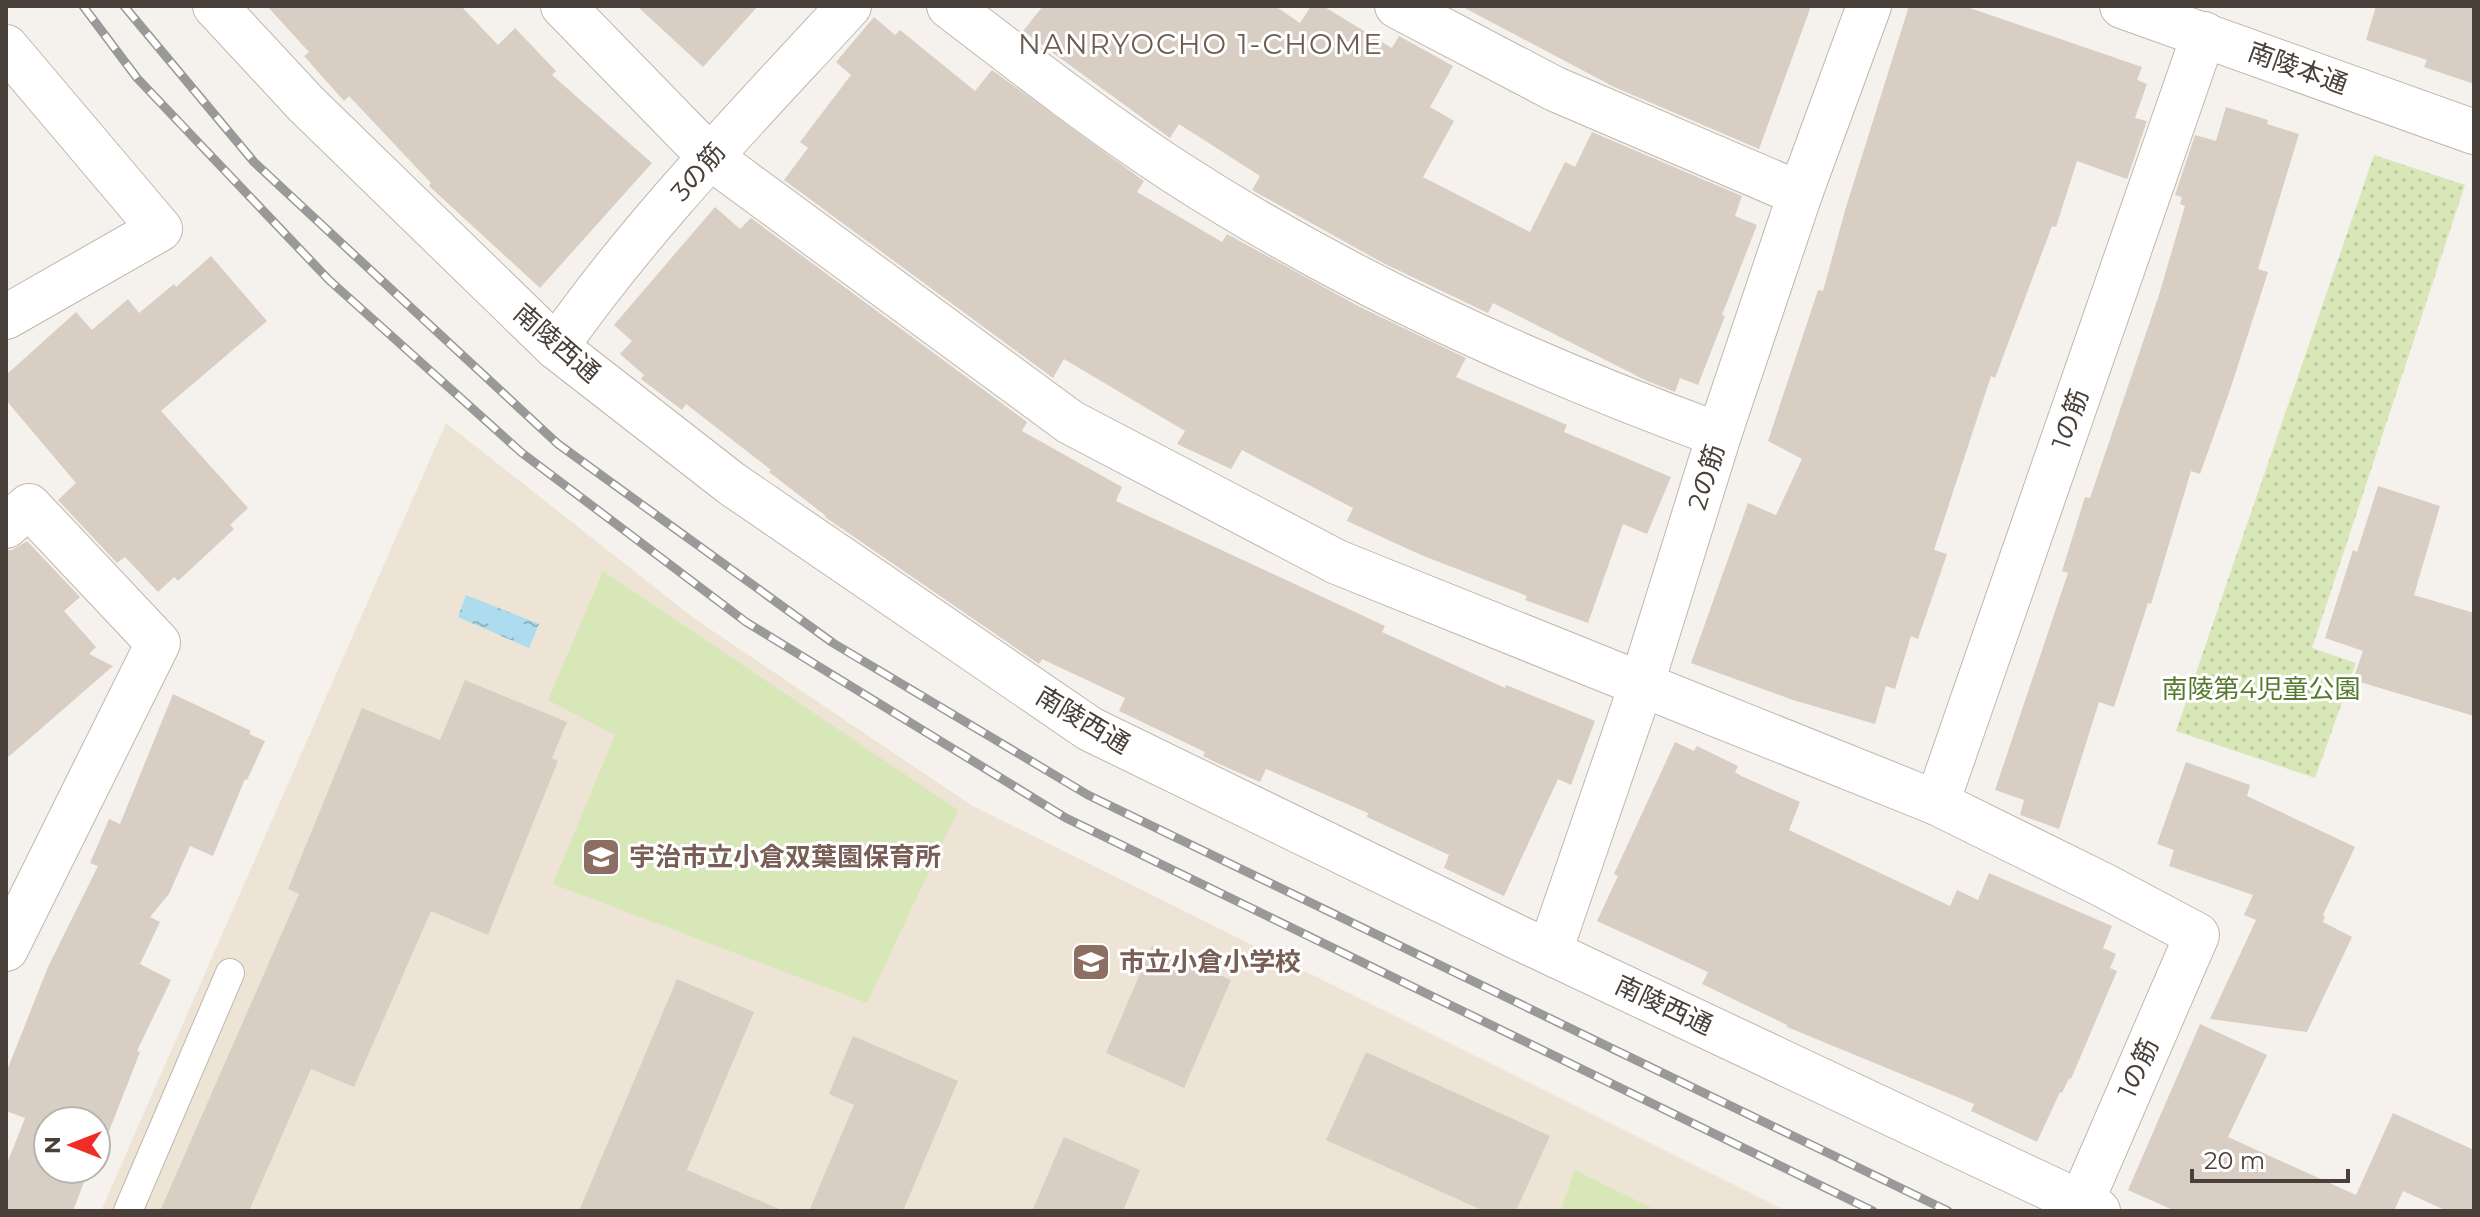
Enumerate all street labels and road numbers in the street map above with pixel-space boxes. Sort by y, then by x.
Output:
street label: 南陵本通 [2244,35,2352,101]
street label: 3の筋 [664,136,732,208]
street label: 南陵西通 [507,297,607,389]
street label: 1の筋 [2045,385,2095,453]
street label: 2の筋 [1681,440,1731,514]
street label: 南陵西通 [1030,679,1136,761]
street label: 南陵西通 [1610,969,1718,1041]
street label: 1の筋 [2111,1033,2165,1103]

